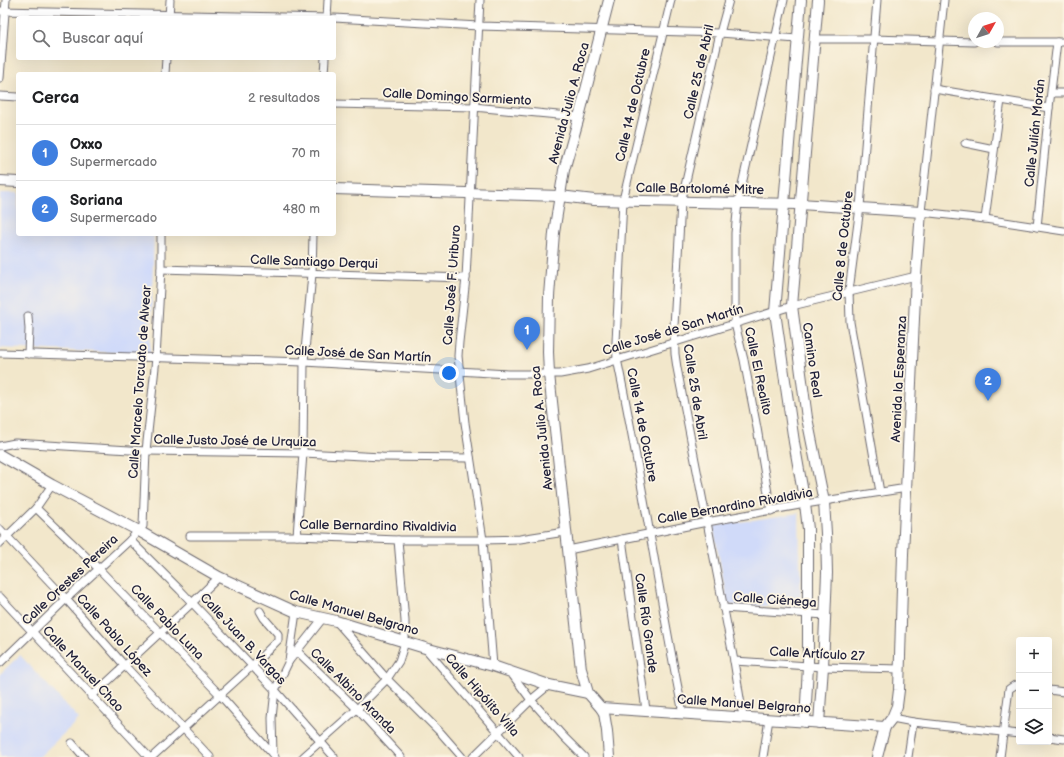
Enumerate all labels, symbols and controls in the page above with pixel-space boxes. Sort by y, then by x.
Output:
north arrow [968,12,1004,48]
search box [16,16,336,60]
street label: Calle 25 de Abril [680,23,718,121]
icon: search [30,27,52,49]
text: Buscar aquí [62,29,143,48]
street label: Avenida Julio A. Roca [545,40,593,166]
street label: Calle 14 de Octubre [612,46,654,163]
street label: Calle Julián Morán [1021,78,1049,188]
street label: Calle Domingo Sarmiento [382,85,532,109]
text: Cerca [32,88,79,108]
text: 2 resultados [248,90,320,106]
text: Oxxo [70,135,103,154]
text: 1 [42,145,48,161]
text: 70 m [292,145,320,161]
text: Supermercado [70,154,157,170]
street label: Calle Bartolomé Mitre [636,180,765,198]
street label: Calle 8 de Octubre [829,190,857,302]
text: Soriana [70,191,123,210]
text: 2 [41,201,49,217]
text: 480 m [283,201,320,217]
text: Supermercado [70,210,157,226]
street label: Calle José F. Uriburo [440,224,464,346]
street label: Calle Santiago Derqui [250,252,378,272]
street label: Calle Marcelo Torcuato de Alvear [125,284,155,479]
street label: Calle José de San Martín [600,301,746,359]
street label: Avenida la Esperanza [888,315,910,443]
pin: 1 [514,317,540,350]
street label: Camino Real [799,321,825,399]
street label: Calle El Realito [741,325,775,417]
street label: Calle José de San Martín [284,342,432,366]
street label: Calle 25 de Abril [680,343,710,441]
your location [439,363,459,383]
street label: Avenida Julio A. Roca [528,365,556,491]
street label: Calle 14 de Octubre [623,367,661,484]
pin: 2 [975,368,1001,401]
street label: Calle Justo José de Urquiza [154,432,316,450]
street label: Calle Bernardino Rivaldivia [656,484,814,528]
street label: Calle Bernardino Rivaldivia [299,517,457,535]
street label: Calle Orestes Pereira [19,531,121,629]
street label: Calle Río Grande [631,572,661,674]
street label: Calle Pablo Luna [127,581,207,663]
street label: Calle Manuel Belgrano [287,587,421,639]
street label: Calle Ciénega [733,589,817,611]
street label: Calle Pablo López [73,590,156,680]
street label: Calle Juan B. Vargas [196,590,290,688]
street label: Calle Manuel Chao [39,623,127,715]
map controls [1016,637,1052,745]
button: + [1016,637,1052,673]
street label: Calle Artículo 27 [769,644,866,665]
street label: Calle Albino Aranda [307,645,399,737]
street label: Calle Hipólito Villa [441,650,523,740]
button: − [1016,673,1052,709]
street label: Calle Manuel Belgrano [677,691,811,717]
button: layers [1016,709,1052,745]

